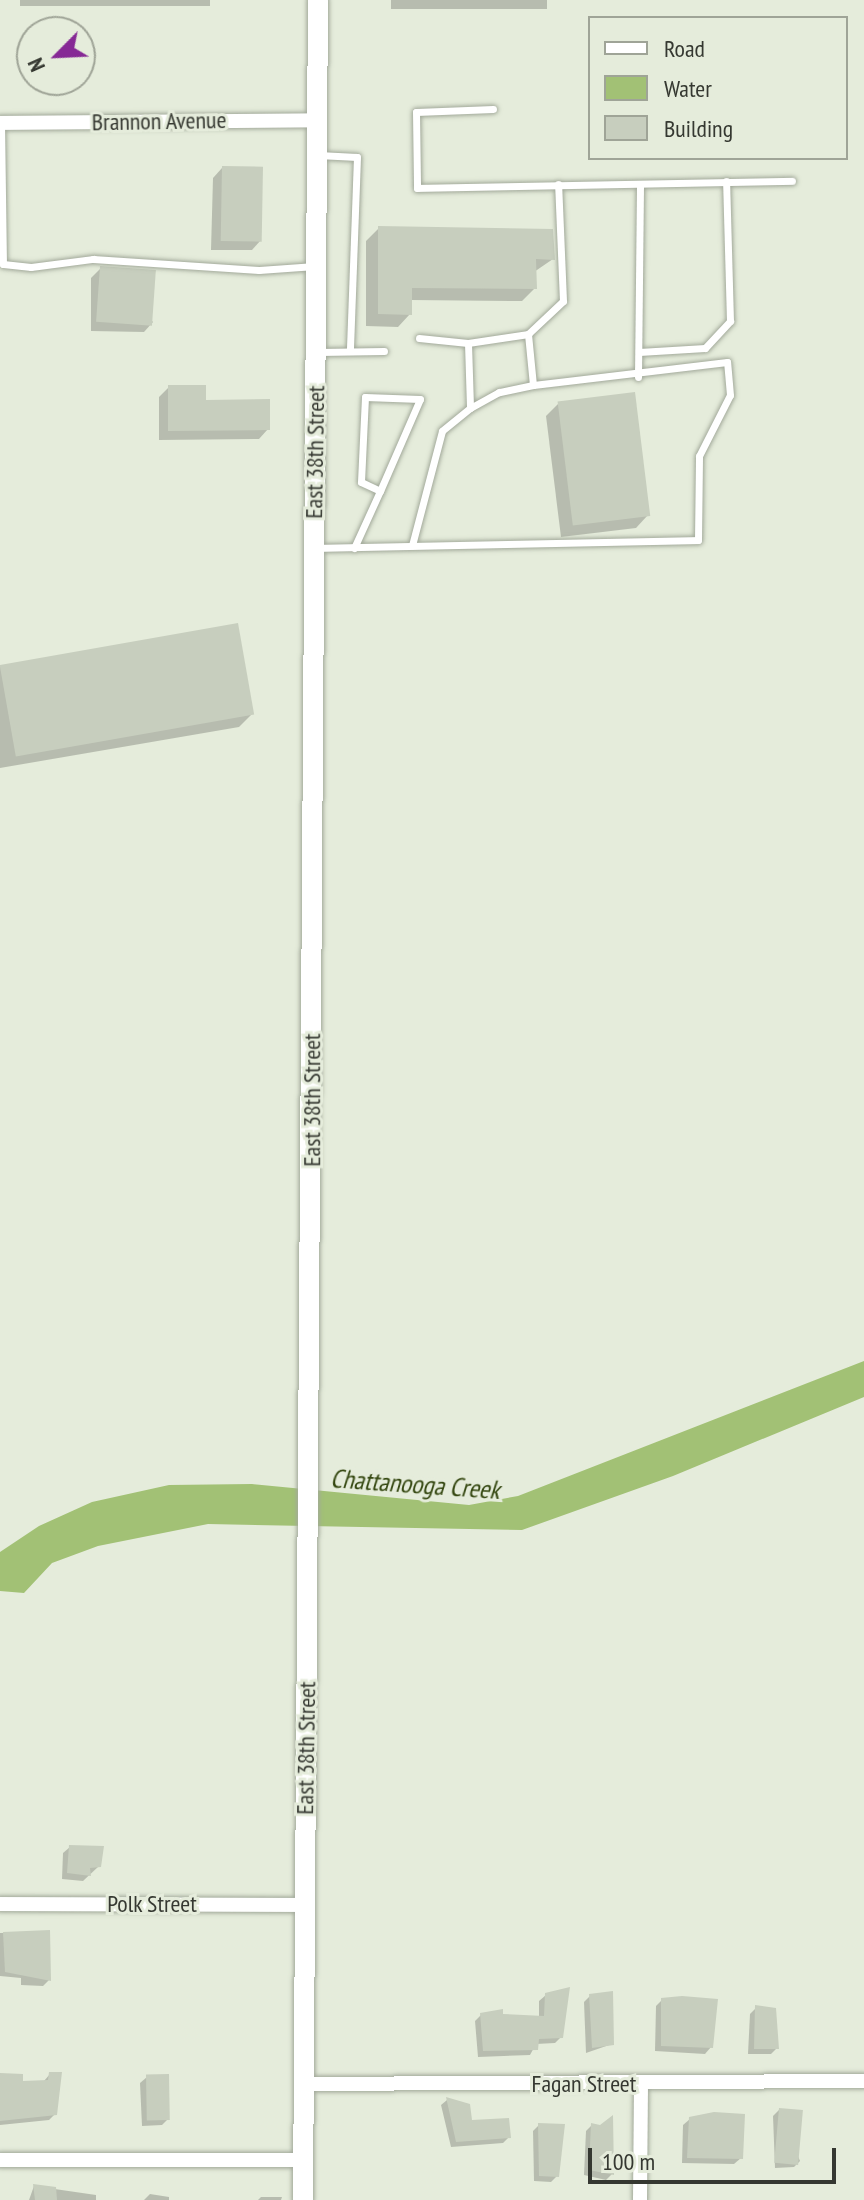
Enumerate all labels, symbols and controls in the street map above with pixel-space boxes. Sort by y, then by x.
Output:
north arrow [16,16,96,96]
legend [588,16,848,160]
text: Road [664,33,705,64]
text: N [21,54,51,76]
text: Water [664,73,712,104]
street label: Brannon Avenue [91,105,227,137]
text: Building [664,113,733,144]
street label: East 38th Street [299,385,331,519]
street label: East 38th Street [298,1033,326,1167]
water label: Chattanooga Creek [329,1463,501,1505]
street label: East 38th Street [290,1681,322,1815]
street label: Polk Street [107,1890,197,1918]
street label: Fagan Street [532,2070,636,2098]
scale bar [592,2132,840,2182]
text: 100 m [602,2146,655,2177]

